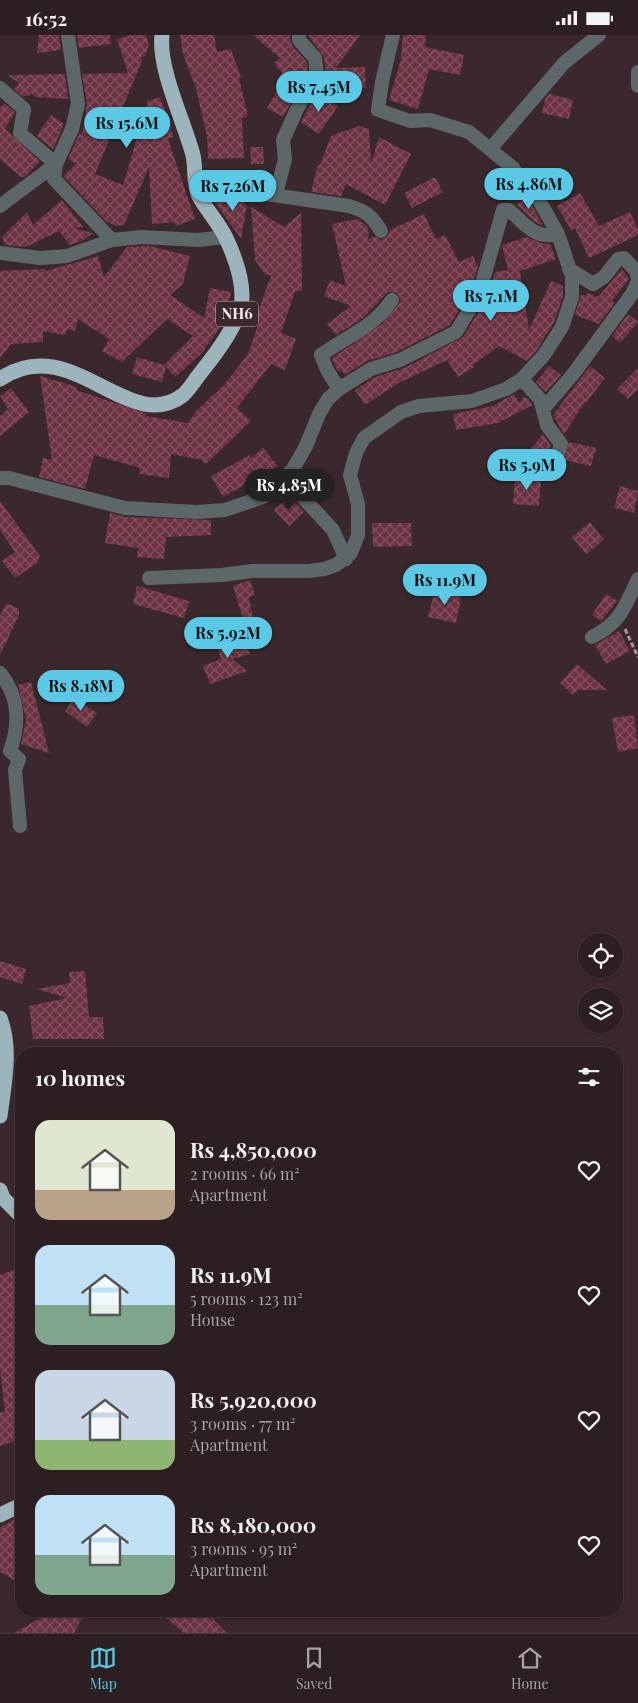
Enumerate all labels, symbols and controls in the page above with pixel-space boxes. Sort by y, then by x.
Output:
text: 16:52 [25,5,67,31]
pin: Rs 7.45M [267,71,371,113]
text: Rs 7.45M [287,76,351,97]
pin: Rs 15.6M [75,107,179,149]
text: Rs 15.6M [95,112,159,133]
pin: Rs 4.86M [477,167,581,210]
pin: Rs 7.26M [181,169,285,212]
text: Rs 4.86M [495,173,563,194]
text: Rs 7.26M [200,175,266,196]
pin: Rs 7.1M [445,279,537,322]
text: Rs 7.1M [464,285,518,306]
road number: NH6 [216,301,258,327]
pin: Rs 5.9M [481,449,573,491]
text: Rs 5.9M [498,454,556,475]
pin: Rs 4.85M [237,469,341,511]
text: Rs 4.85M [256,474,322,495]
pin: Rs 11.9M [393,563,497,606]
text: Rs 11.9M [414,569,476,590]
pin: Rs 5.92M [176,617,280,659]
text: Rs 5.92M [195,622,261,643]
pin: Rs 8.18M [29,669,133,712]
text: Rs 8.18M [48,675,114,696]
map controls [578,933,623,1033]
button: locate [578,933,623,978]
button: layers [578,988,623,1033]
text: 10 homes [35,1063,125,1091]
icon: filters [575,1063,603,1091]
text: Rs 4,850,000 [190,1135,317,1163]
icon: home [75,1140,135,1200]
icon: heart [575,1156,603,1184]
text: 2 rooms · 66 m² [190,1163,300,1184]
text: Apartment [190,1184,268,1205]
text: Rs 11.9M [190,1260,272,1288]
icon: home [75,1265,135,1325]
icon: heart [575,1281,603,1309]
text: 5 rooms · 123 m² [190,1288,303,1309]
text: House [190,1309,235,1330]
text: Rs 5,920,000 [190,1385,317,1413]
icon: home [75,1390,135,1450]
icon: heart [575,1406,603,1434]
text: 3 rooms · 77 m² [190,1413,296,1434]
text: Apartment [190,1434,268,1455]
text: Rs 8,180,000 [190,1510,316,1538]
icon: home [75,1515,135,1575]
icon: heart [575,1531,603,1559]
text: 3 rooms · 95 m² [190,1538,297,1559]
text: Apartment [190,1559,268,1580]
tab: Map [89,1644,117,1693]
tab: Saved [296,1644,332,1693]
tab: Home [511,1644,549,1693]

